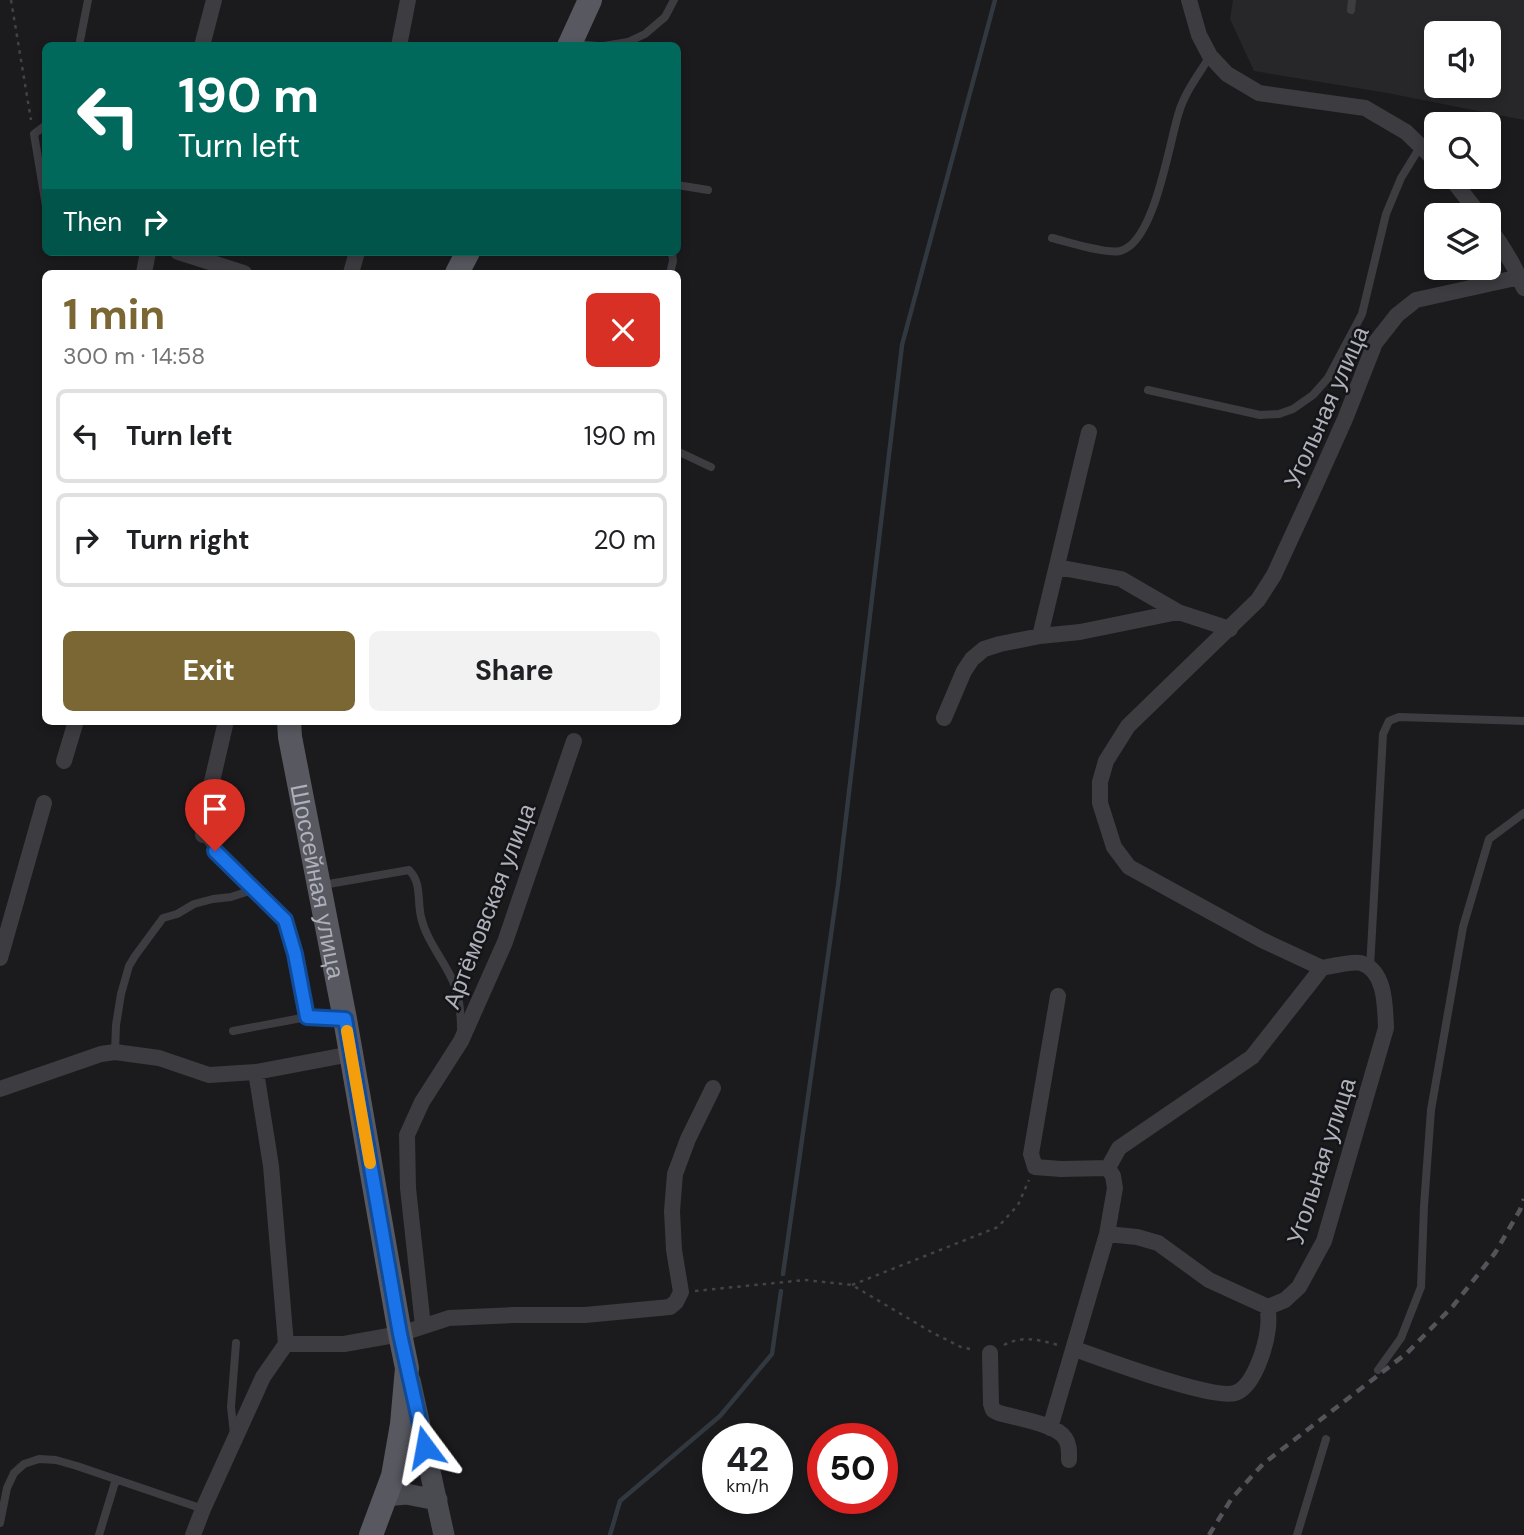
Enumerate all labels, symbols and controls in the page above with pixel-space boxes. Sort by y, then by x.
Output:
map controls [1424,21,1501,280]
button: sound [1424,21,1501,98]
text: 190 m [178,63,319,127]
icon: left [63,70,154,161]
button: search [1424,112,1501,189]
text: Turn left [178,125,300,167]
icon: right [136,203,174,241]
button: layers [1424,203,1501,280]
text: Then [63,205,122,239]
text: 1 min [63,287,165,342]
button: close [586,293,660,367]
street label: Угольная улица [1277,321,1376,493]
text: 300 m · 14:58 [63,341,205,371]
icon: left [67,417,105,455]
text: Turn left [126,419,233,453]
text: 190 m [584,419,656,453]
icon: right [67,521,105,559]
text: Turn right [126,523,250,557]
text: 20 m [593,523,656,557]
button: Exit [63,631,355,711]
button: Share [369,631,660,711]
pin [185,779,245,851]
street label: Шоссейная улица [284,781,352,982]
icon: arrive [196,790,234,828]
street label: Артёмовская улица [436,798,543,1013]
street label: Угольная улица [1279,1073,1363,1248]
position arrow [388,1410,462,1484]
speed limit sign: 50 [807,1423,898,1514]
text: 42 [726,1436,769,1482]
text: km/h [726,1474,769,1498]

